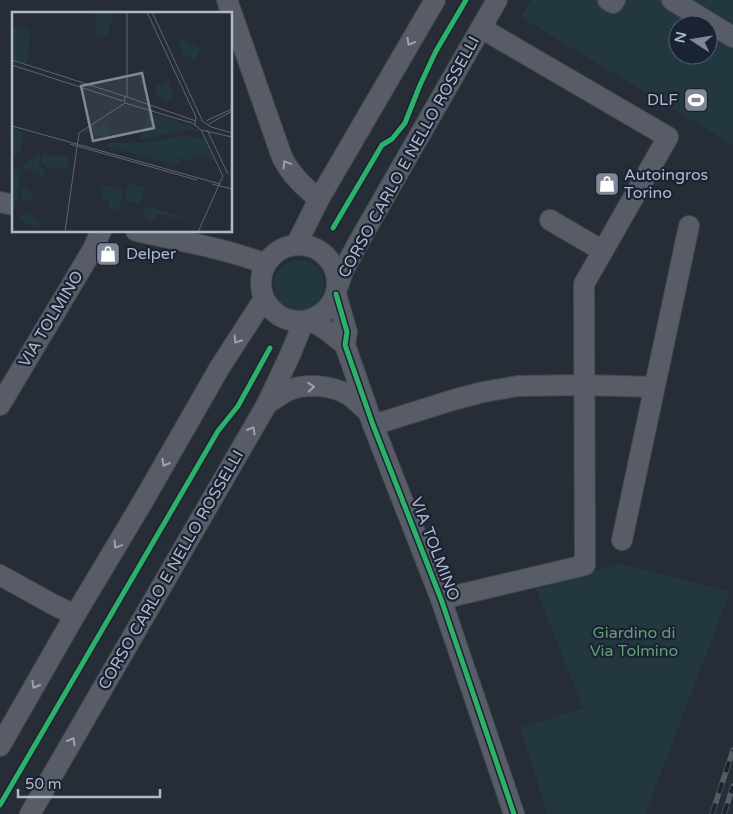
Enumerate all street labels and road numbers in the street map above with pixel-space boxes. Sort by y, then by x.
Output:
street label: CORSO CARLO E NELLO ROSSELLI [334,33,484,281]
street label: VIA TOLMINO [14,267,88,371]
street label: CORSO CARLO E NELLO ROSSELLI [94,447,248,693]
street label: VIA TOLMINO [406,494,464,604]

